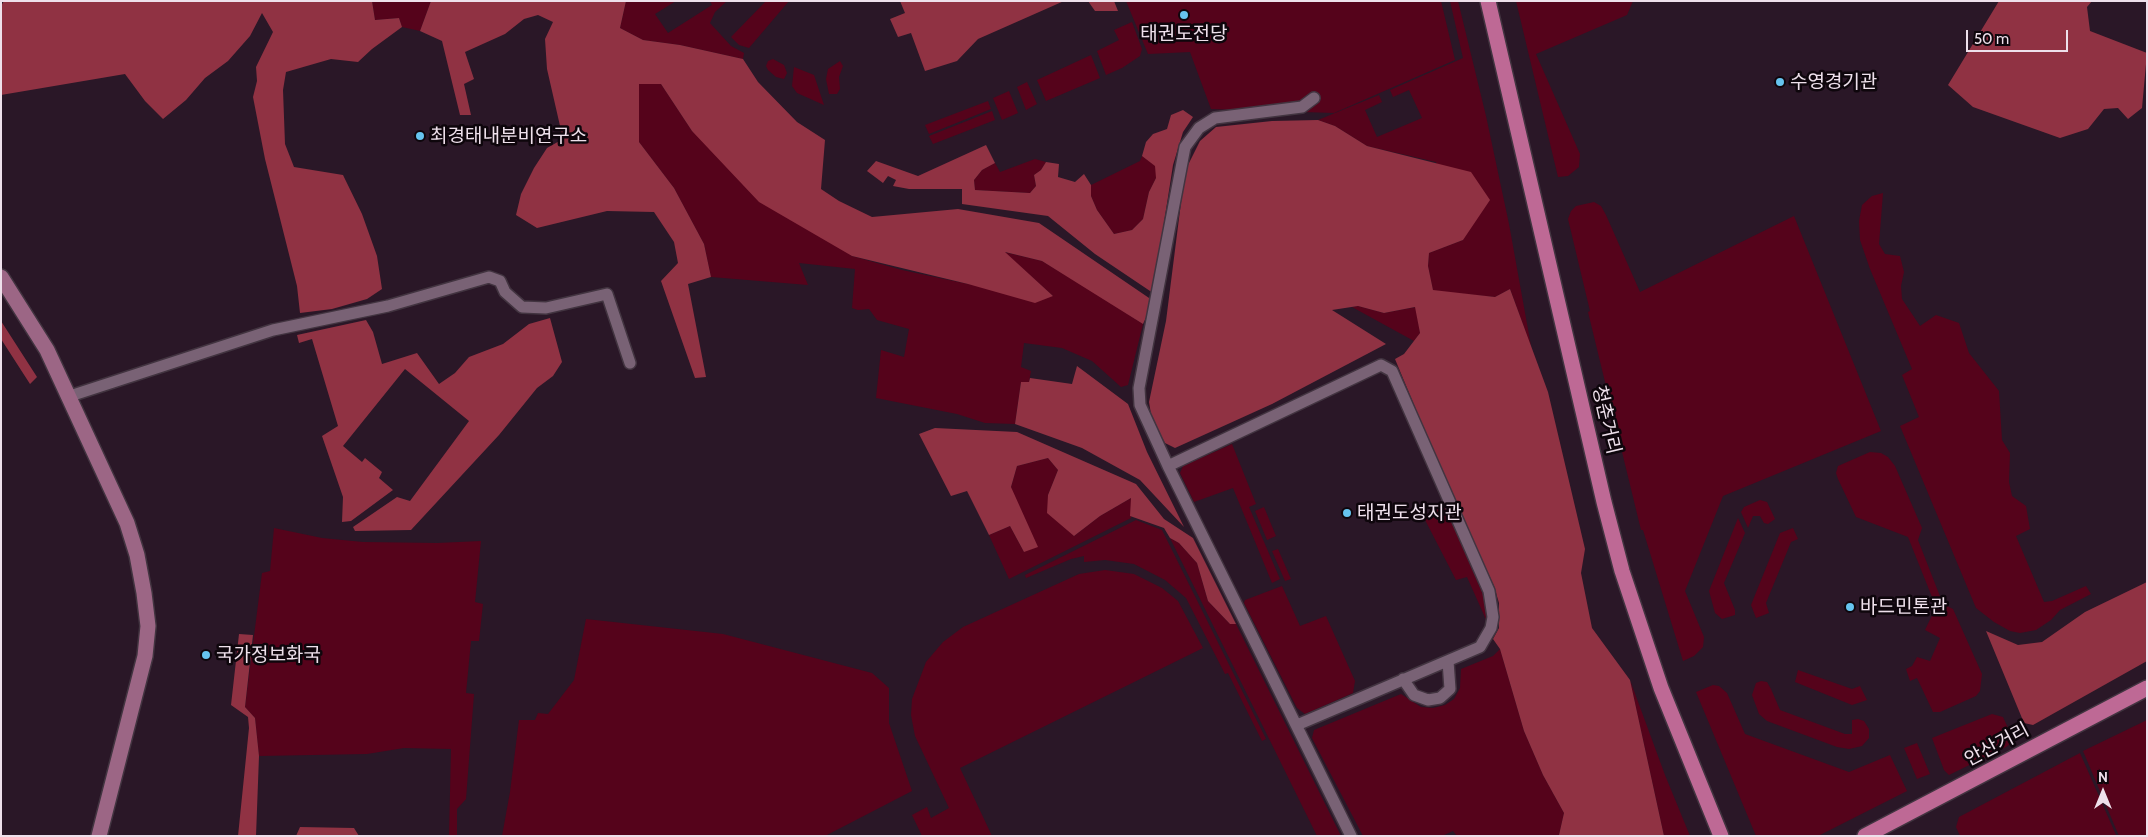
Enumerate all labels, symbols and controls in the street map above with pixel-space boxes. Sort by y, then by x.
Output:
marker: 태권도전당 [1178,9,1190,21]
scale bar [1968,20,2070,52]
place label: 태권도전당 [1140,23,1228,45]
text: 50 m [1974,30,2009,48]
place label: 수영경기관 [1790,71,1877,93]
marker: 수영경기관 [1774,76,1786,88]
place label: 최경태내분비연구소 [430,125,587,147]
marker: 최경태내분비연구소 [414,130,426,142]
street label: 청춘거리 [1587,383,1625,457]
place label: 태권도성지관 [1357,502,1462,524]
marker: 태권도성지관 [1341,507,1353,519]
place label: 바드민톤관 [1860,596,1947,618]
marker: 바드민톤관 [1844,601,1856,613]
place label: 국가정보화국 [216,644,321,666]
marker: 국가정보화국 [200,649,212,661]
street label: 안산거리 [1961,719,2033,771]
north arrow [2078,767,2128,817]
text: N [2098,768,2108,786]

